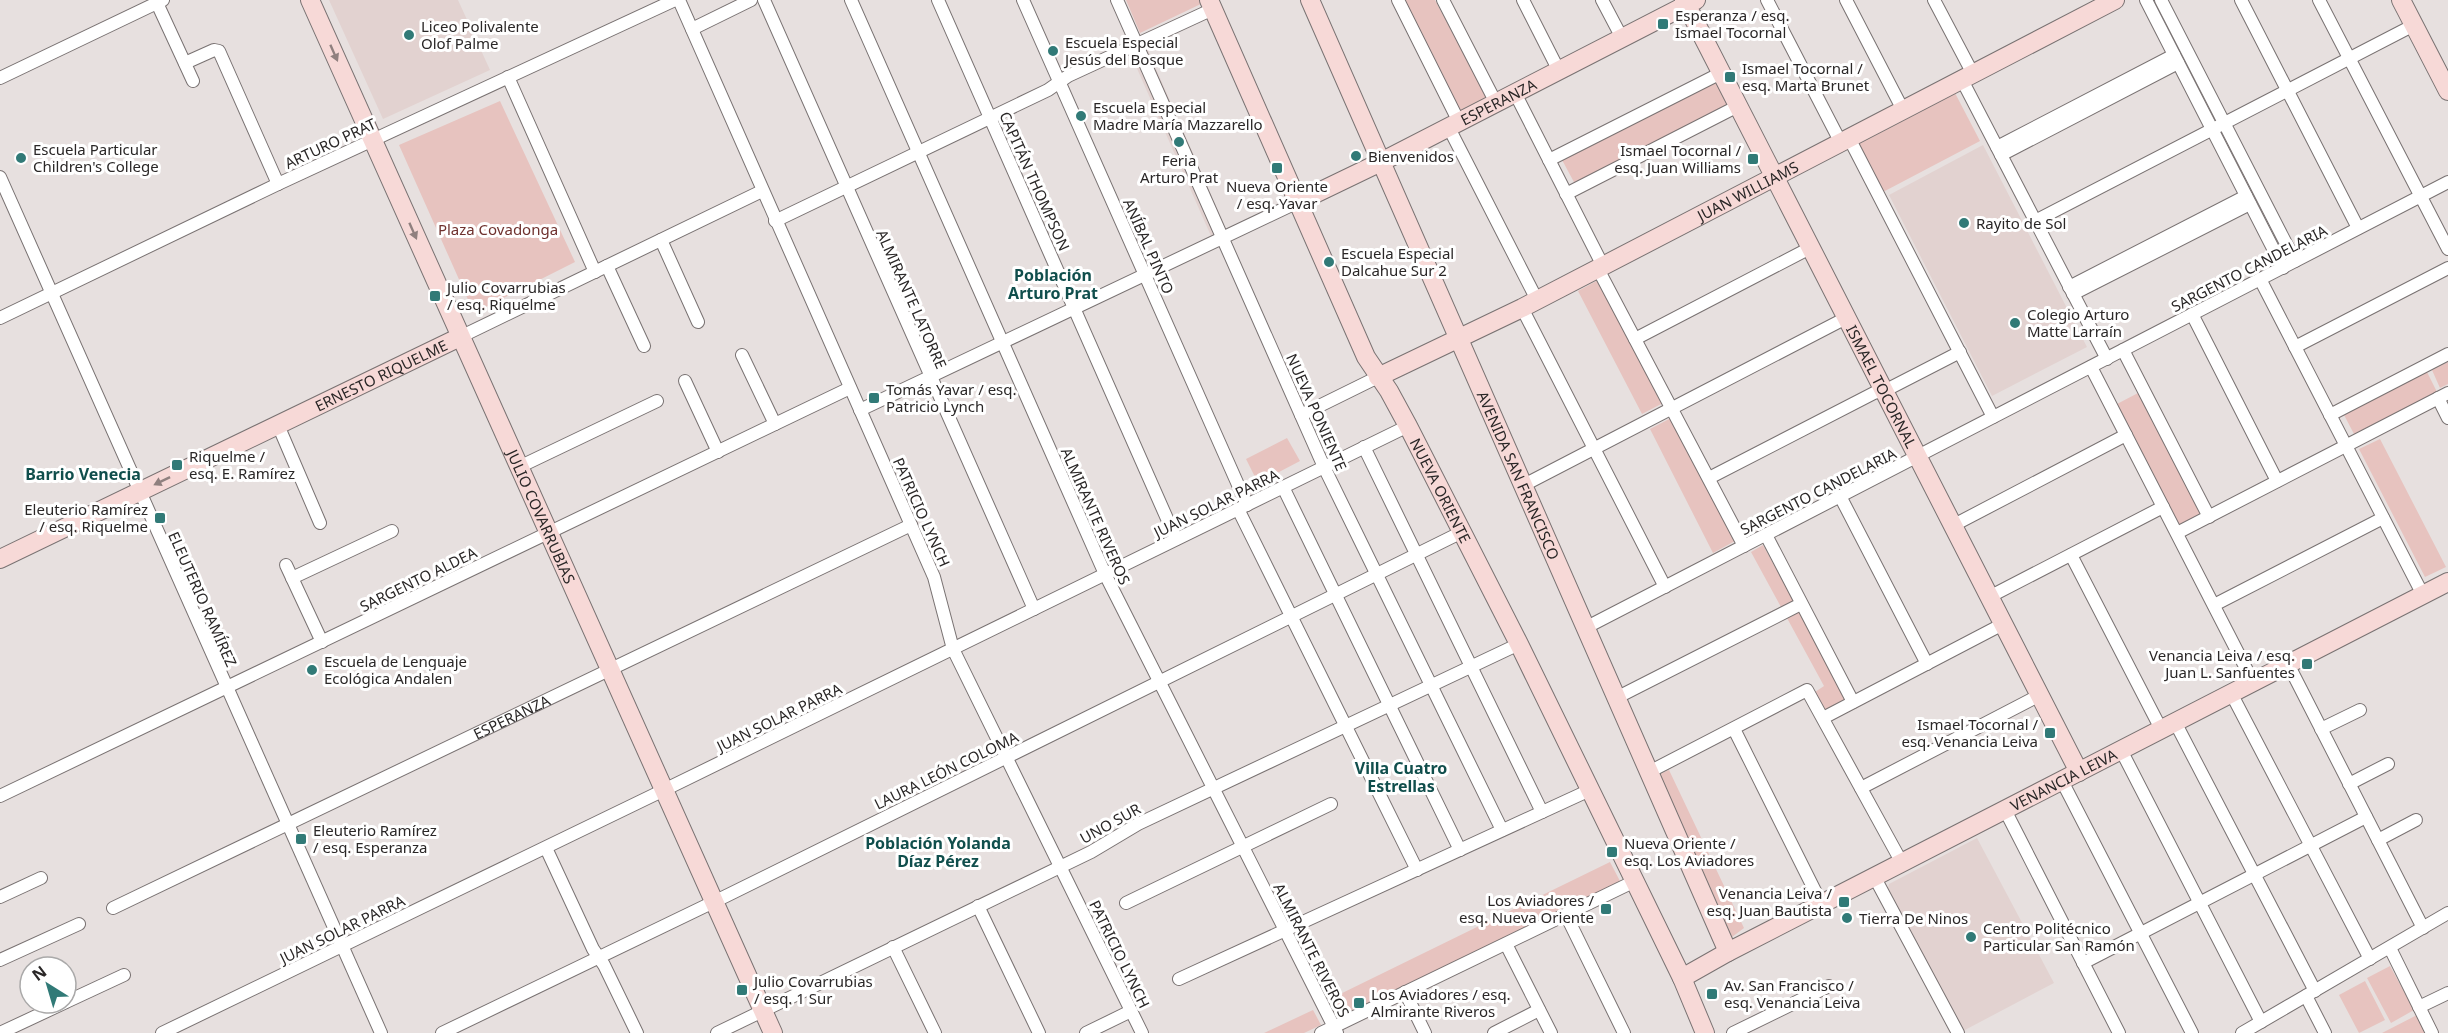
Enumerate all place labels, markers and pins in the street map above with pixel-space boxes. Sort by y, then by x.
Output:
place label: Esperanza / esq. Ismael Tocornal [1675,5,1790,42]
place label: Liceo Polivalente Olof Palme [421,16,539,53]
marker: Esperanza / esq. Ismael Tocornal [1656,17,1670,31]
marker: Liceo Polivalente Olof Palme [402,28,416,42]
place label: Escuela Especial Jesús del Bosque [1063,32,1184,69]
marker: Escuela Especial Jesús del Bosque [1046,44,1060,58]
place label: Ismael Tocornal / esq. Marta Brunet [1742,58,1870,95]
marker: Ismael Tocornal / esq. Marta Brunet [1723,70,1737,84]
place label: Escuela Especial Madre María Mazzarello [1093,97,1263,134]
marker: Escuela Especial Madre María Mazzarello [1074,109,1088,123]
marker: Feria Arturo Prat [1172,135,1186,149]
place label: Escuela Particular Children's College [33,139,159,176]
place label: Ismael Tocornal / esq. Juan Williams [1614,140,1741,177]
place label: Bienvenidos [1368,146,1454,166]
marker: Bienvenidos [1349,149,1363,163]
place label: Feria Arturo Prat [1140,150,1219,187]
marker: Escuela Particular Children's College [14,151,28,165]
marker: Ismael Tocornal / esq. Juan Williams [1746,152,1760,166]
marker: Nueva Oriente / esq. Yavar [1270,161,1284,175]
place label: Nueva Oriente / esq. Yavar [1226,176,1328,213]
place label: Rayito de Sol [1976,213,2066,233]
marker: Rayito de Sol [1957,216,1971,230]
place label: Escuela Especial Dalcahue Sur 2 [1341,243,1454,280]
marker: Escuela Especial Dalcahue Sur 2 [1322,255,1336,269]
place label: Julio Covarrubias / esq. Riquelme [445,277,566,314]
marker: Julio Covarrubias / esq. Riquelme [428,289,442,303]
place label: Colegio Arturo Matte Larraín [2027,304,2129,341]
marker: Colegio Arturo Matte Larraín [2008,316,2022,330]
place label: Tomás Yavar / esq. Patricio Lynch [886,379,1017,416]
marker: Tomás Yavar / esq. Patricio Lynch [867,391,881,405]
place label: Riquelme / esq. E. Ramírez [189,446,295,483]
marker: Riquelme / esq. E. Ramírez [170,458,184,472]
place label: Eleuterio Ramírez / esq. Riquelme [24,499,148,536]
marker: Eleuterio Ramírez / esq. Riquelme [153,511,167,525]
place label: Venancia Leiva / esq. Juan L. Sanfuentes [2149,645,2295,682]
place label: Escuela de Lenguaje Ecológica Andalen [324,651,467,688]
marker: Venancia Leiva / esq. Juan L. Sanfuentes [2300,657,2314,671]
marker: Escuela de Lenguaje Ecológica Andalen [305,663,319,677]
place label: Ismael Tocornal / esq. Venancia Leiva [1901,714,2038,751]
marker: Ismael Tocornal / esq. Venancia Leiva [2043,726,2057,740]
place label: Eleuterio Ramírez / esq. Esperanza [313,820,437,857]
marker: Eleuterio Ramírez / esq. Esperanza [294,832,308,846]
place label: Nueva Oriente / esq. Los Aviadores [1624,833,1754,870]
marker: Nueva Oriente / esq. Los Aviadores [1605,845,1619,859]
place label: Venancia Leiva / esq. Juan Bautista [1707,883,1832,920]
place label: Los Aviadores / esq. Nueva Oriente [1459,890,1594,927]
marker: Venancia Leiva / esq. Juan Bautista [1837,895,1851,909]
marker: Los Aviadores / esq. Nueva Oriente [1599,902,1613,916]
place label: Tierra De Ninos [1859,908,1968,928]
marker: Tierra De Ninos [1840,911,1854,925]
place label: Centro Politécnico Particular San Ramón [1983,918,2135,955]
marker: Centro Politécnico Particular San Ramón [1964,930,1978,944]
place label: Julio Covarrubias / esq. 1 Sur [752,971,873,1008]
place label: Av. San Francisco / esq. Venancia Leiva [1724,975,1861,1012]
marker: Julio Covarrubias / esq. 1 Sur [735,983,749,997]
place label: Los Aviadores / esq. Almirante Riveros [1371,984,1511,1021]
marker: Av. San Francisco / esq. Venancia Leiva [1705,987,1719,1001]
marker: Los Aviadores / esq. Almirante Riveros [1352,996,1366,1010]

